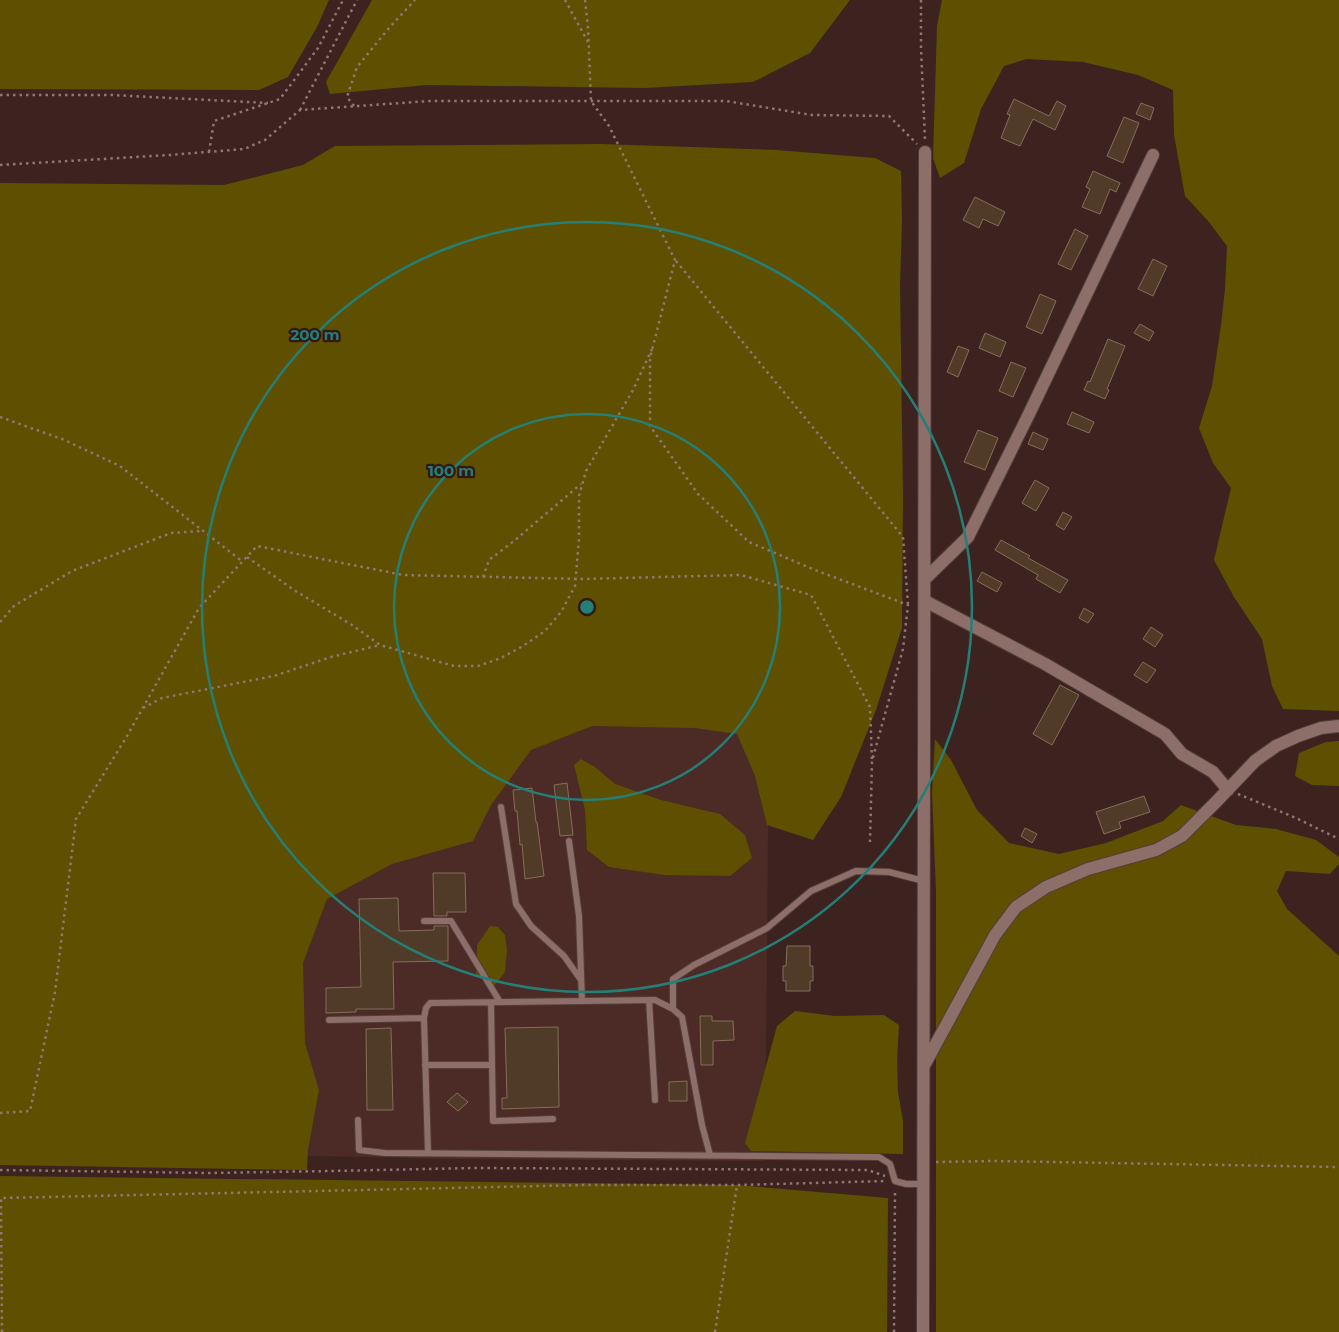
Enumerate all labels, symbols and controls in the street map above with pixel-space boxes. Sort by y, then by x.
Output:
text: 200 m [290,325,340,344]
text: 100 m [428,461,474,480]
centre of rings [578,598,596,616]

